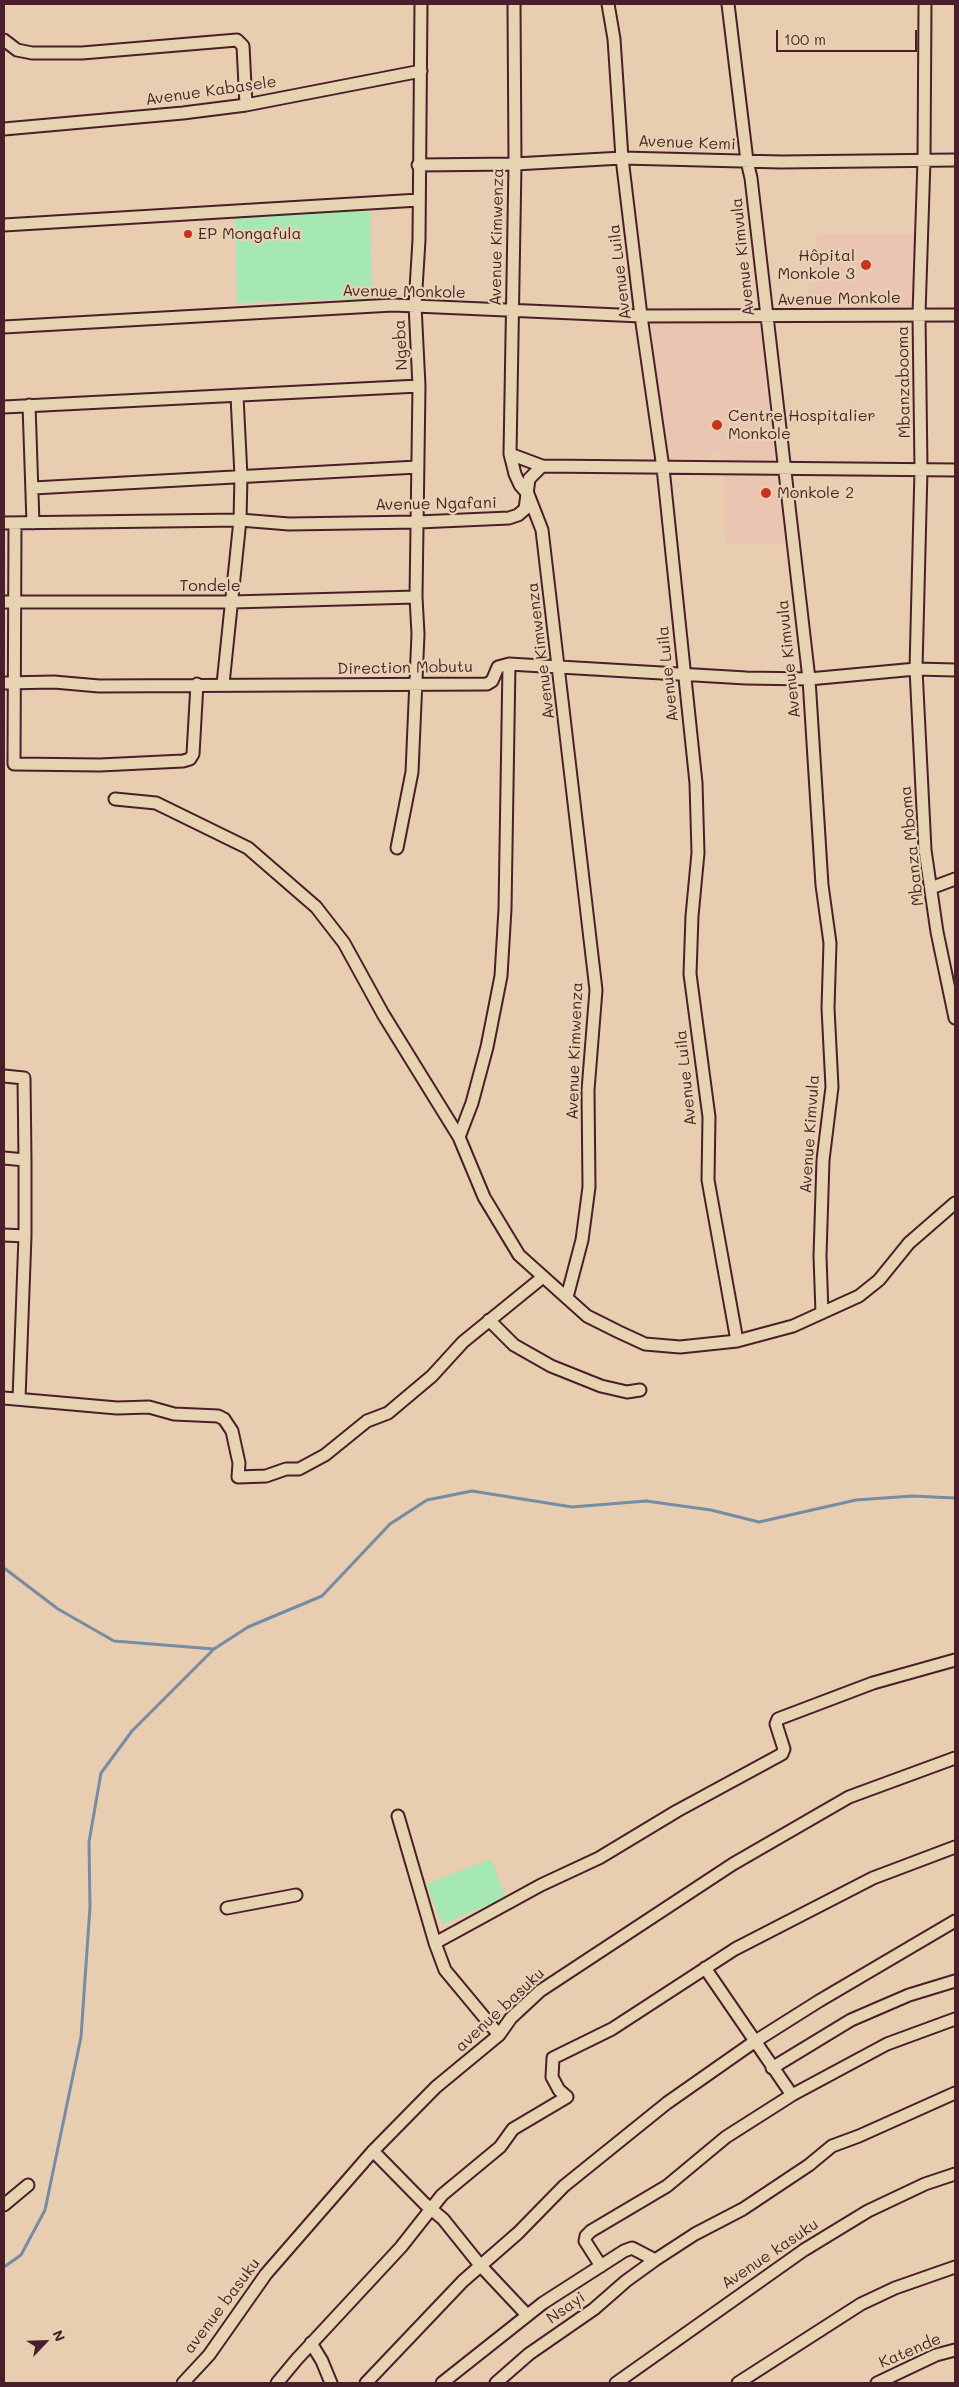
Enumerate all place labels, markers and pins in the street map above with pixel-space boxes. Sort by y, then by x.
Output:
place label: EP Mongafula [198,224,301,244]
marker: EP Mongafula [182,228,194,240]
place label: Hôpital Monkole 3 [777,246,855,284]
marker: Hôpital Monkole 3 [859,258,873,272]
place label: Centre Hospitalier Monkole [728,406,876,444]
marker: Centre Hospitalier Monkole [710,418,724,432]
place label: Monkole 2 [777,483,854,503]
marker: Monkole 2 [759,486,773,500]

